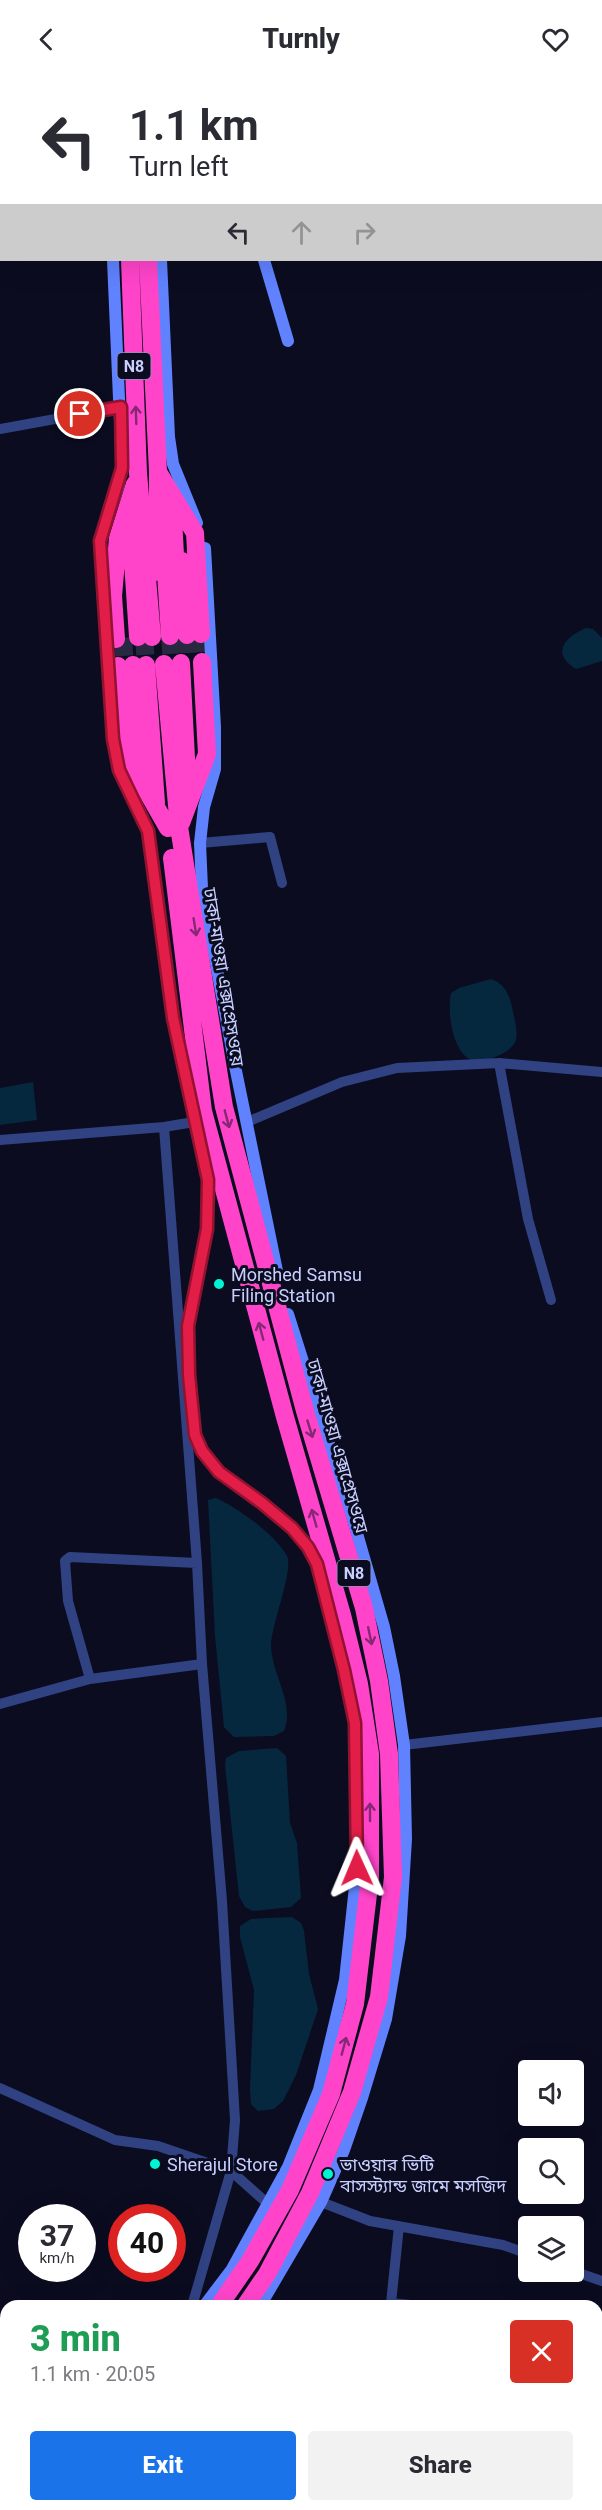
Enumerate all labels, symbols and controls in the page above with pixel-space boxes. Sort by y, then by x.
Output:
icon: back [30,23,63,56]
text: Turnly [262,23,340,55]
icon: heart [539,23,572,56]
text: 1.1 km [129,101,259,150]
icon: left [30,102,108,180]
text: Turn left [129,151,229,183]
icon: left [222,216,255,249]
icon: ahead [285,216,318,249]
icon: right [348,216,381,249]
road number: N8 [118,353,150,379]
pin [54,388,105,439]
icon: arrive [63,397,96,430]
one-way arrow [130,405,142,425]
street label: ঢাকা-মাওয়া এক্সপ্রেসওয়ে [199,885,249,1068]
one-way arrow [189,916,200,936]
one-way arrow [222,1109,233,1128]
place label: Morshed Samsu Filing Station [231,1264,362,1306]
marker: Morshed Samsu Filing Station [212,1277,226,1291]
one-way arrow [255,1322,266,1341]
street label: ঢাকা-মাওয়া এক্সপ্রেসওয়ে [303,1356,373,1536]
one-way arrow [305,1419,316,1438]
one-way arrow [308,1509,319,1528]
road number: N8 [338,1560,370,1586]
one-way arrow [365,1626,376,1645]
one-way arrow [364,1802,376,1822]
position arrow [325,1836,389,1900]
one-way arrow [338,2037,350,2056]
map controls [518,2060,584,2282]
button: sound [518,2060,584,2126]
button: search [518,2138,584,2204]
place label: Sherajul Store [167,2154,278,2175]
place label: ভাওয়ার ভিটি বাসস্ট্যান্ড জামে মসজিদ [339,2154,507,2196]
marker: Sherajul Store [148,2157,162,2171]
marker: ভাওয়ার ভিটি বাসস্ট্যান্ড জামে মসজিদ [321,2167,335,2181]
speed limit sign: 40 [108,2204,186,2282]
button: layers [518,2216,584,2282]
text: 37 [40,2218,74,2253]
text: km/h [39,2249,75,2267]
text: 3 min [30,2318,121,2360]
button: close [510,2320,573,2383]
text: 1.1 km · 20:05 [30,2362,155,2386]
button: Exit [30,2431,296,2500]
button: Share [308,2431,573,2500]

